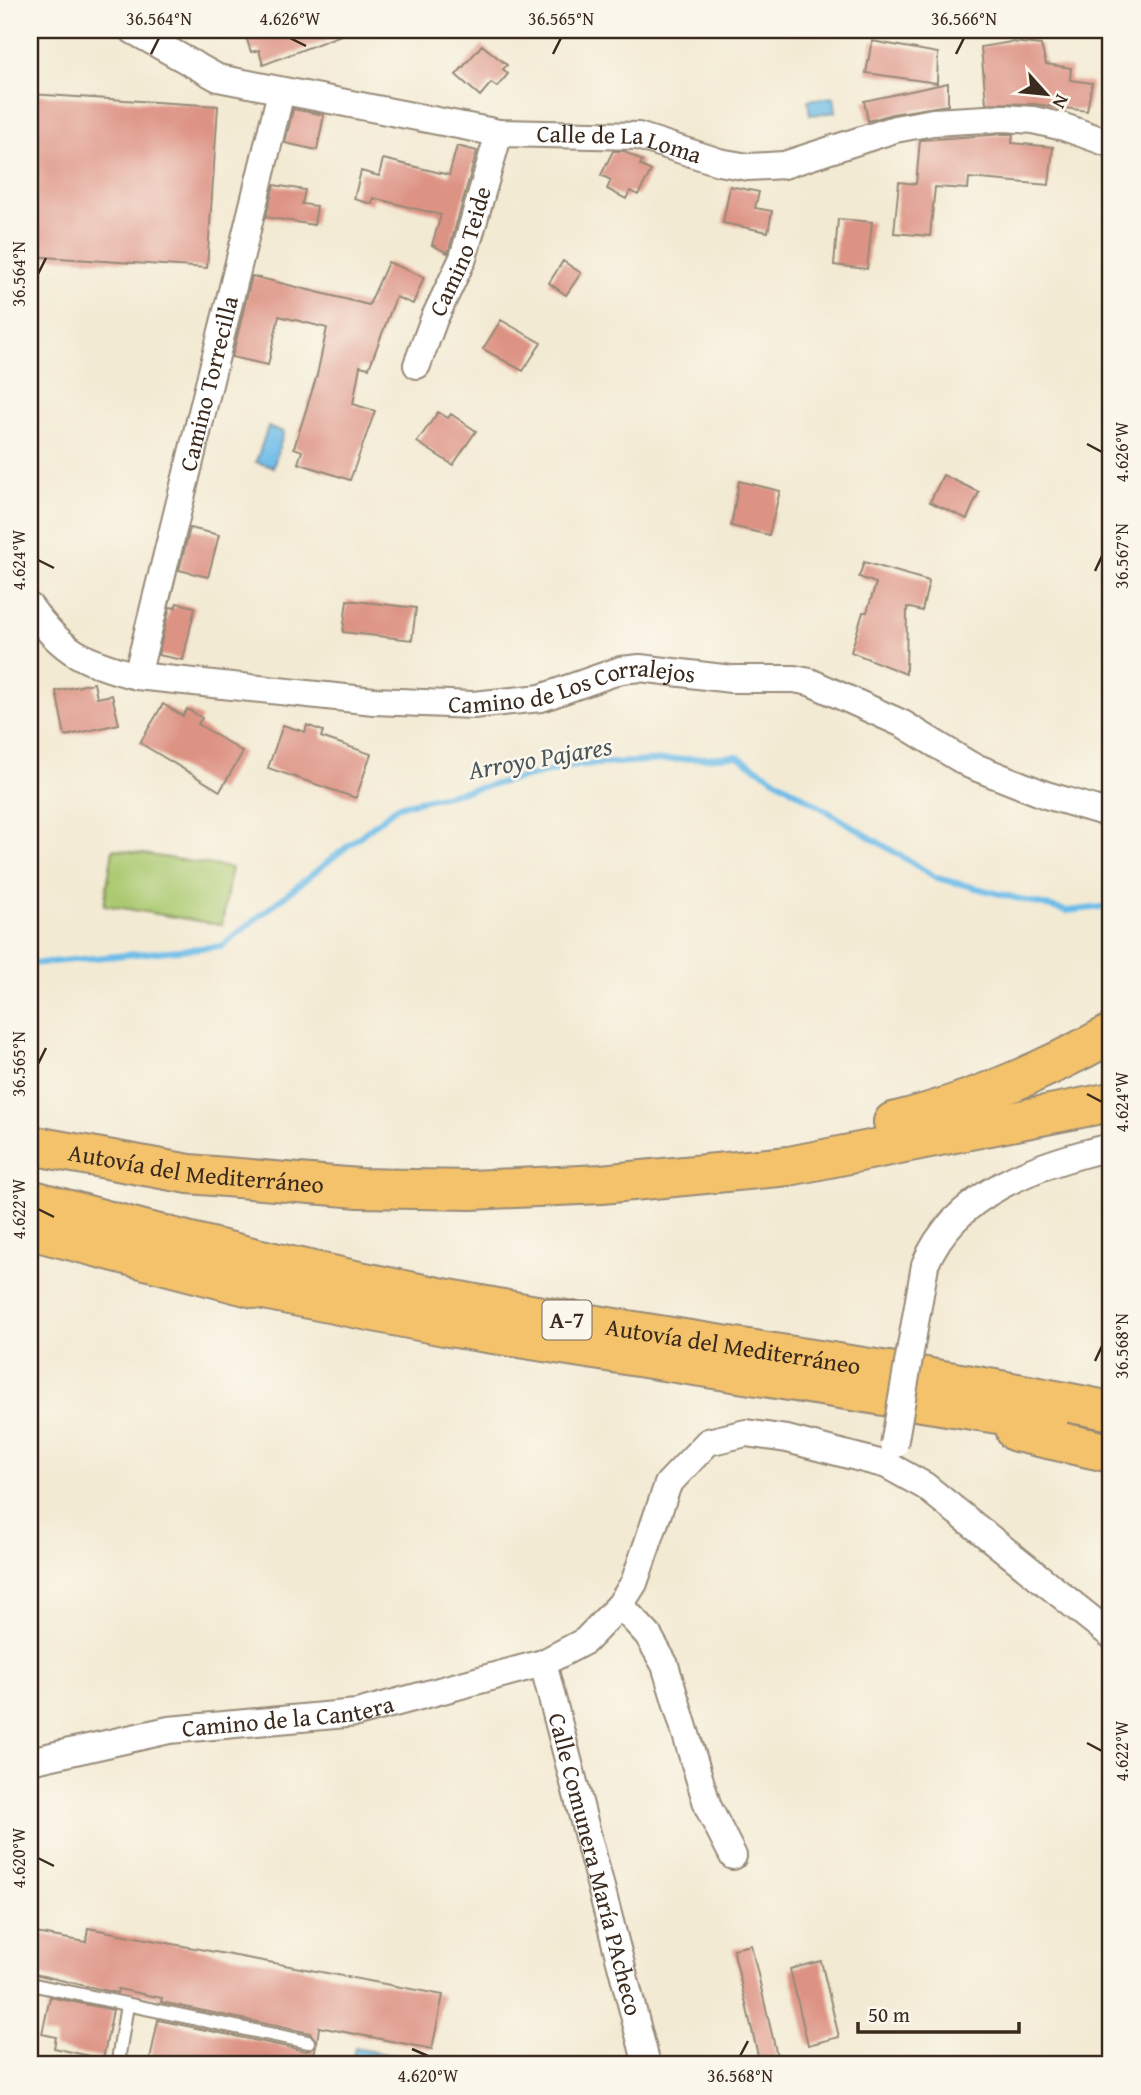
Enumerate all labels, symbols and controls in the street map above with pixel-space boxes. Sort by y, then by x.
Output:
text: 36.564°N [126,5,192,32]
text: 4.626°W [260,5,321,32]
text: 36.565°N [528,5,594,32]
text: 36.566°N [931,5,997,32]
north arrow [1012,60,1082,130]
text: N [1046,90,1077,114]
street label: Calle de La Loma [536,116,707,172]
street label: Camino Teide [420,182,500,322]
text: 36.564°N [5,241,32,307]
street label: Camino Torrecilla [170,292,247,475]
text: 4.626°W [1108,421,1135,482]
text: 36.567°N [1108,523,1135,589]
text: 4.624°W [5,529,32,590]
street label: Camino de Los Corralejos [448,650,697,722]
water label: Arroyo Pajares [464,726,615,789]
text: 36.565°N [5,1031,32,1097]
text: 4.624°W [1108,1071,1135,1132]
street label: Autovía del Mediterráneo [65,1134,325,1202]
text: 4.622°W [5,1178,32,1239]
road number: A-7 [542,1301,592,1340]
street label: Autovía del Mediterráneo [603,1309,863,1383]
text: 36.568°N [1108,1313,1135,1379]
street label: Camino de la Cantera [180,1686,398,1746]
street label: Calle Comunera María PAcheco [540,1709,652,2019]
text: 4.622°W [1108,1720,1135,1781]
text: 4.620°W [5,1827,32,1888]
scale bar [858,1990,1018,2034]
text: 50 m [868,1999,910,2030]
text: 4.620°W [398,2062,459,2089]
text: 36.568°N [707,2062,773,2089]

